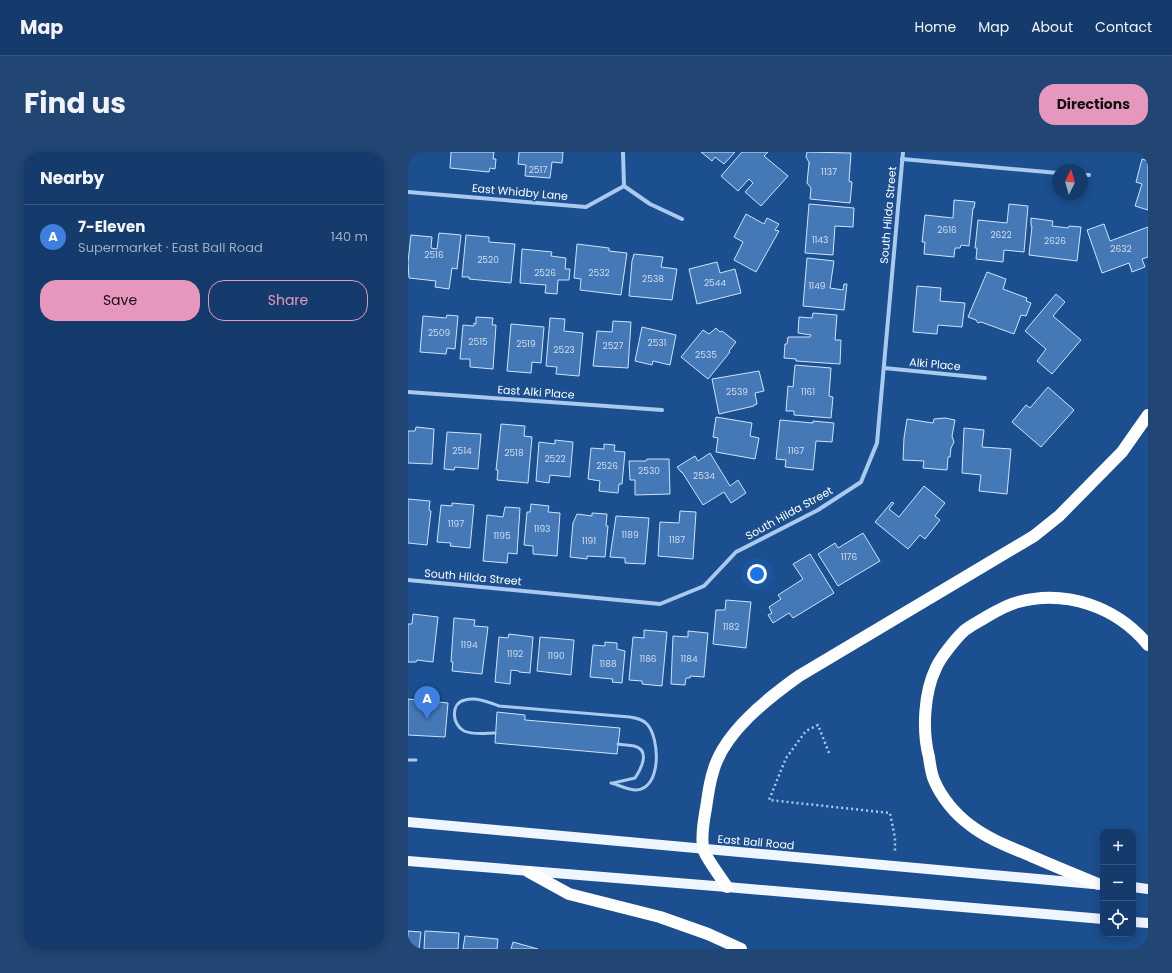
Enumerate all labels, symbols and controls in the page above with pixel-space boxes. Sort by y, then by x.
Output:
text: Map [20,14,63,41]
text: Home [914,17,956,37]
text: Map [978,17,1009,37]
text: About [1031,17,1073,37]
text: Contact [1095,17,1152,37]
text: Find us [24,84,126,123]
button: Directions [1039,84,1148,125]
house number: 2517 [529,164,547,176]
north arrow [1052,164,1088,200]
text: Nearby [40,166,104,190]
house number: 1137 [821,166,837,178]
street label: South Hilda Street [876,166,900,264]
street label: East Whidby Lane [471,180,569,204]
text: 7-Eleven [78,216,145,237]
house number: 2616 [937,224,957,236]
text: A [48,227,58,246]
text: 140 m [331,227,368,246]
house number: 2622 [990,229,1012,241]
house number: 1143 [812,234,828,246]
house number: 2626 [1044,235,1066,247]
text: Supermarket · East Ball Road [78,238,263,257]
house number: 2632 [1110,243,1132,255]
house number: 2516 [424,249,444,261]
house number: 2520 [477,254,499,266]
house number: 2526 [534,267,556,279]
house number: 2532 [588,267,610,279]
house number: 2538 [642,273,664,285]
house number: 2544 [704,277,726,289]
button: Save [40,280,200,321]
button: Share [208,280,368,321]
house number: 1149 [808,280,826,292]
house number: 2509 [428,327,450,339]
house number: 2515 [468,336,488,348]
house number: 2531 [647,337,667,349]
house number: 2519 [516,338,536,350]
house number: 2527 [603,340,624,352]
house number: 2523 [553,344,575,356]
house number: 2535 [695,349,717,361]
street label: Alki Place [909,354,961,374]
street label: East Alki Place [497,381,575,403]
house number: 2539 [726,386,748,398]
house number: 1161 [801,386,815,398]
house number: 2514 [452,445,472,457]
house number: 1167 [788,445,804,457]
house number: 2518 [504,447,524,459]
house number: 2522 [544,453,566,465]
house number: 2526 [596,460,618,472]
house number: 2530 [638,465,660,477]
house number: 2534 [693,470,715,482]
street label: South Hilda Street [742,482,836,544]
house number: 1197 [448,518,464,530]
house number: 1193 [534,523,550,535]
house number: 1189 [621,529,639,541]
house number: 1195 [493,530,511,542]
house number: 1187 [669,534,685,546]
house number: 1191 [582,535,596,547]
house number: 1176 [841,551,857,563]
your location [747,564,767,584]
street label: South Hilda Street [424,565,522,589]
house number: 1182 [723,621,739,633]
house number: 1194 [460,639,478,651]
house number: 1192 [507,648,523,660]
house number: 1190 [547,650,565,662]
house number: 1186 [639,653,657,665]
house number: 1184 [680,653,698,665]
house number: 1188 [599,658,617,670]
pin: A [414,686,440,719]
map controls [1100,829,1136,937]
button: + [1100,829,1136,865]
street label: East Ball Road [717,831,795,853]
button: − [1100,865,1136,901]
button: locate [1100,901,1136,937]

